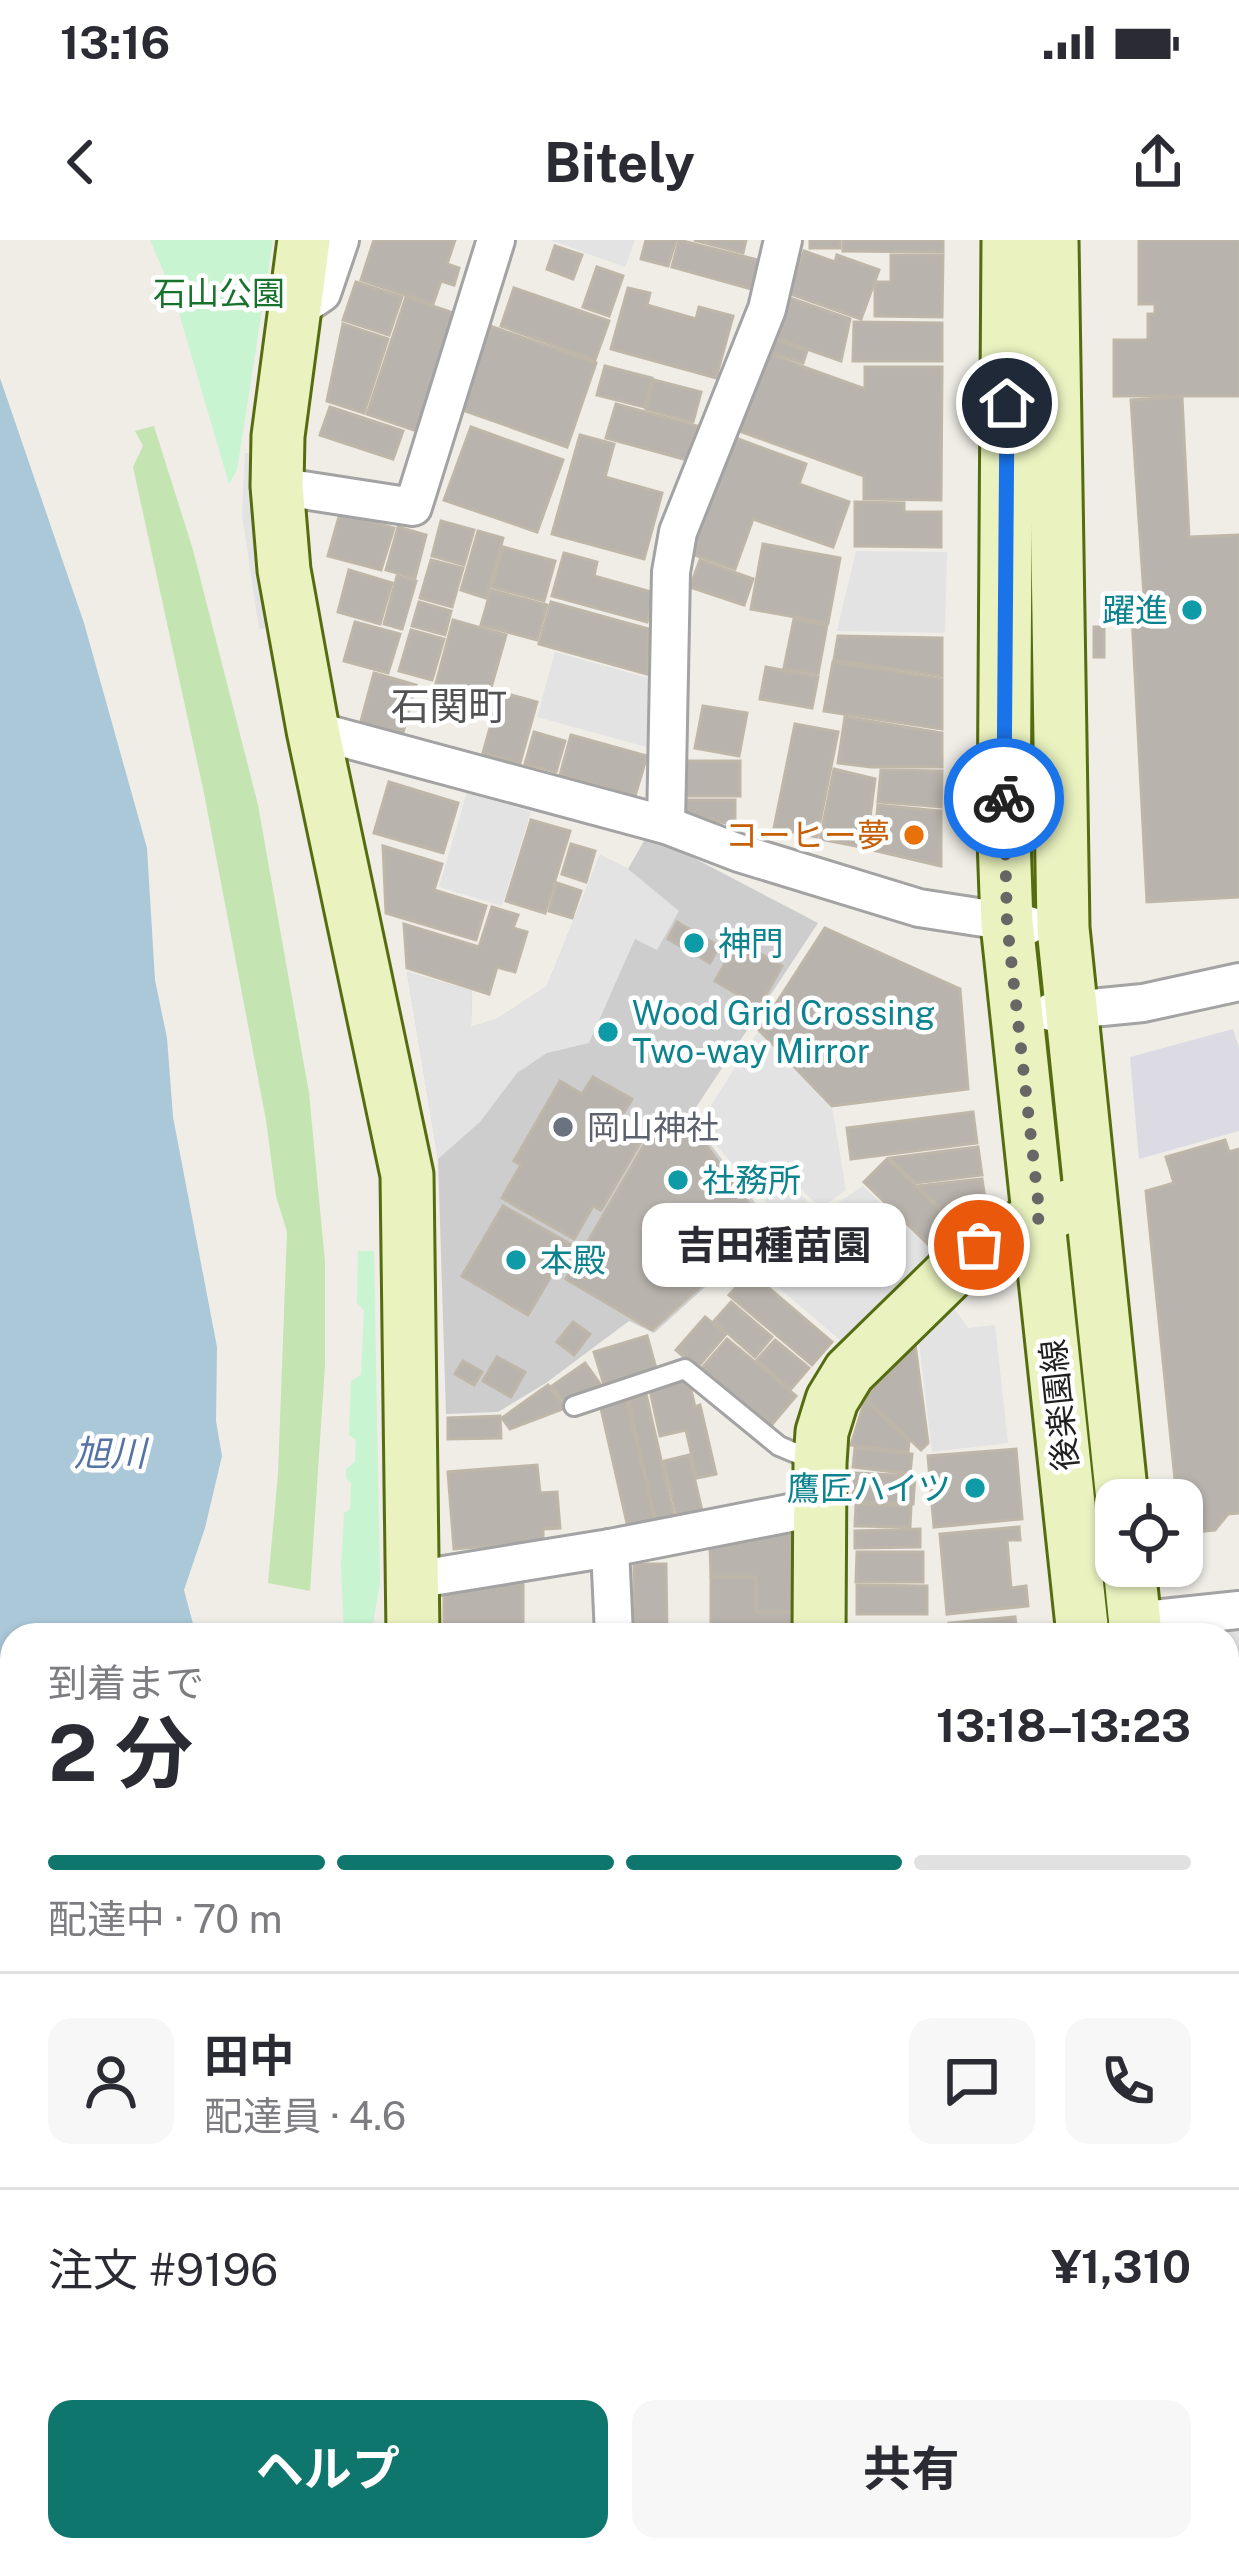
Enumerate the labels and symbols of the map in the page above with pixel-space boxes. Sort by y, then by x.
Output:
park label: 石山公園 [153,274,285,312]
pin [956,352,1058,454]
place label: 躍進 [1102,591,1168,629]
marker: 躍進 [1179,597,1205,623]
district label: 石関町 [390,683,508,729]
courier [944,738,1064,858]
place label: コーヒー夢 [725,816,890,854]
marker: コーヒー夢 [901,822,927,848]
place label: 神門 [718,924,784,962]
marker: 神門 [681,930,707,956]
place label: Wood Grid Crossing Two-way Mirror [632,994,935,1070]
marker: Wood Grid Crossing Two-way Mirror [595,1019,621,1045]
place label: 岡山神社 [587,1108,719,1146]
marker: 岡山神社 [550,1114,576,1140]
place label: 社務所 [702,1161,801,1199]
marker: 社務所 [665,1167,691,1193]
pin [928,1194,1030,1296]
callout: 吉田種苗園 [643,1203,907,1287]
place label: 本殿 [540,1241,606,1279]
marker: 本殿 [503,1247,529,1273]
street label: 後楽園線 [1033,1337,1085,1473]
water label: 旭川 [74,1432,150,1474]
place label: 鷹匠ハイツ [787,1469,951,1507]
marker: 鷹匠ハイツ [962,1475,988,1501]

